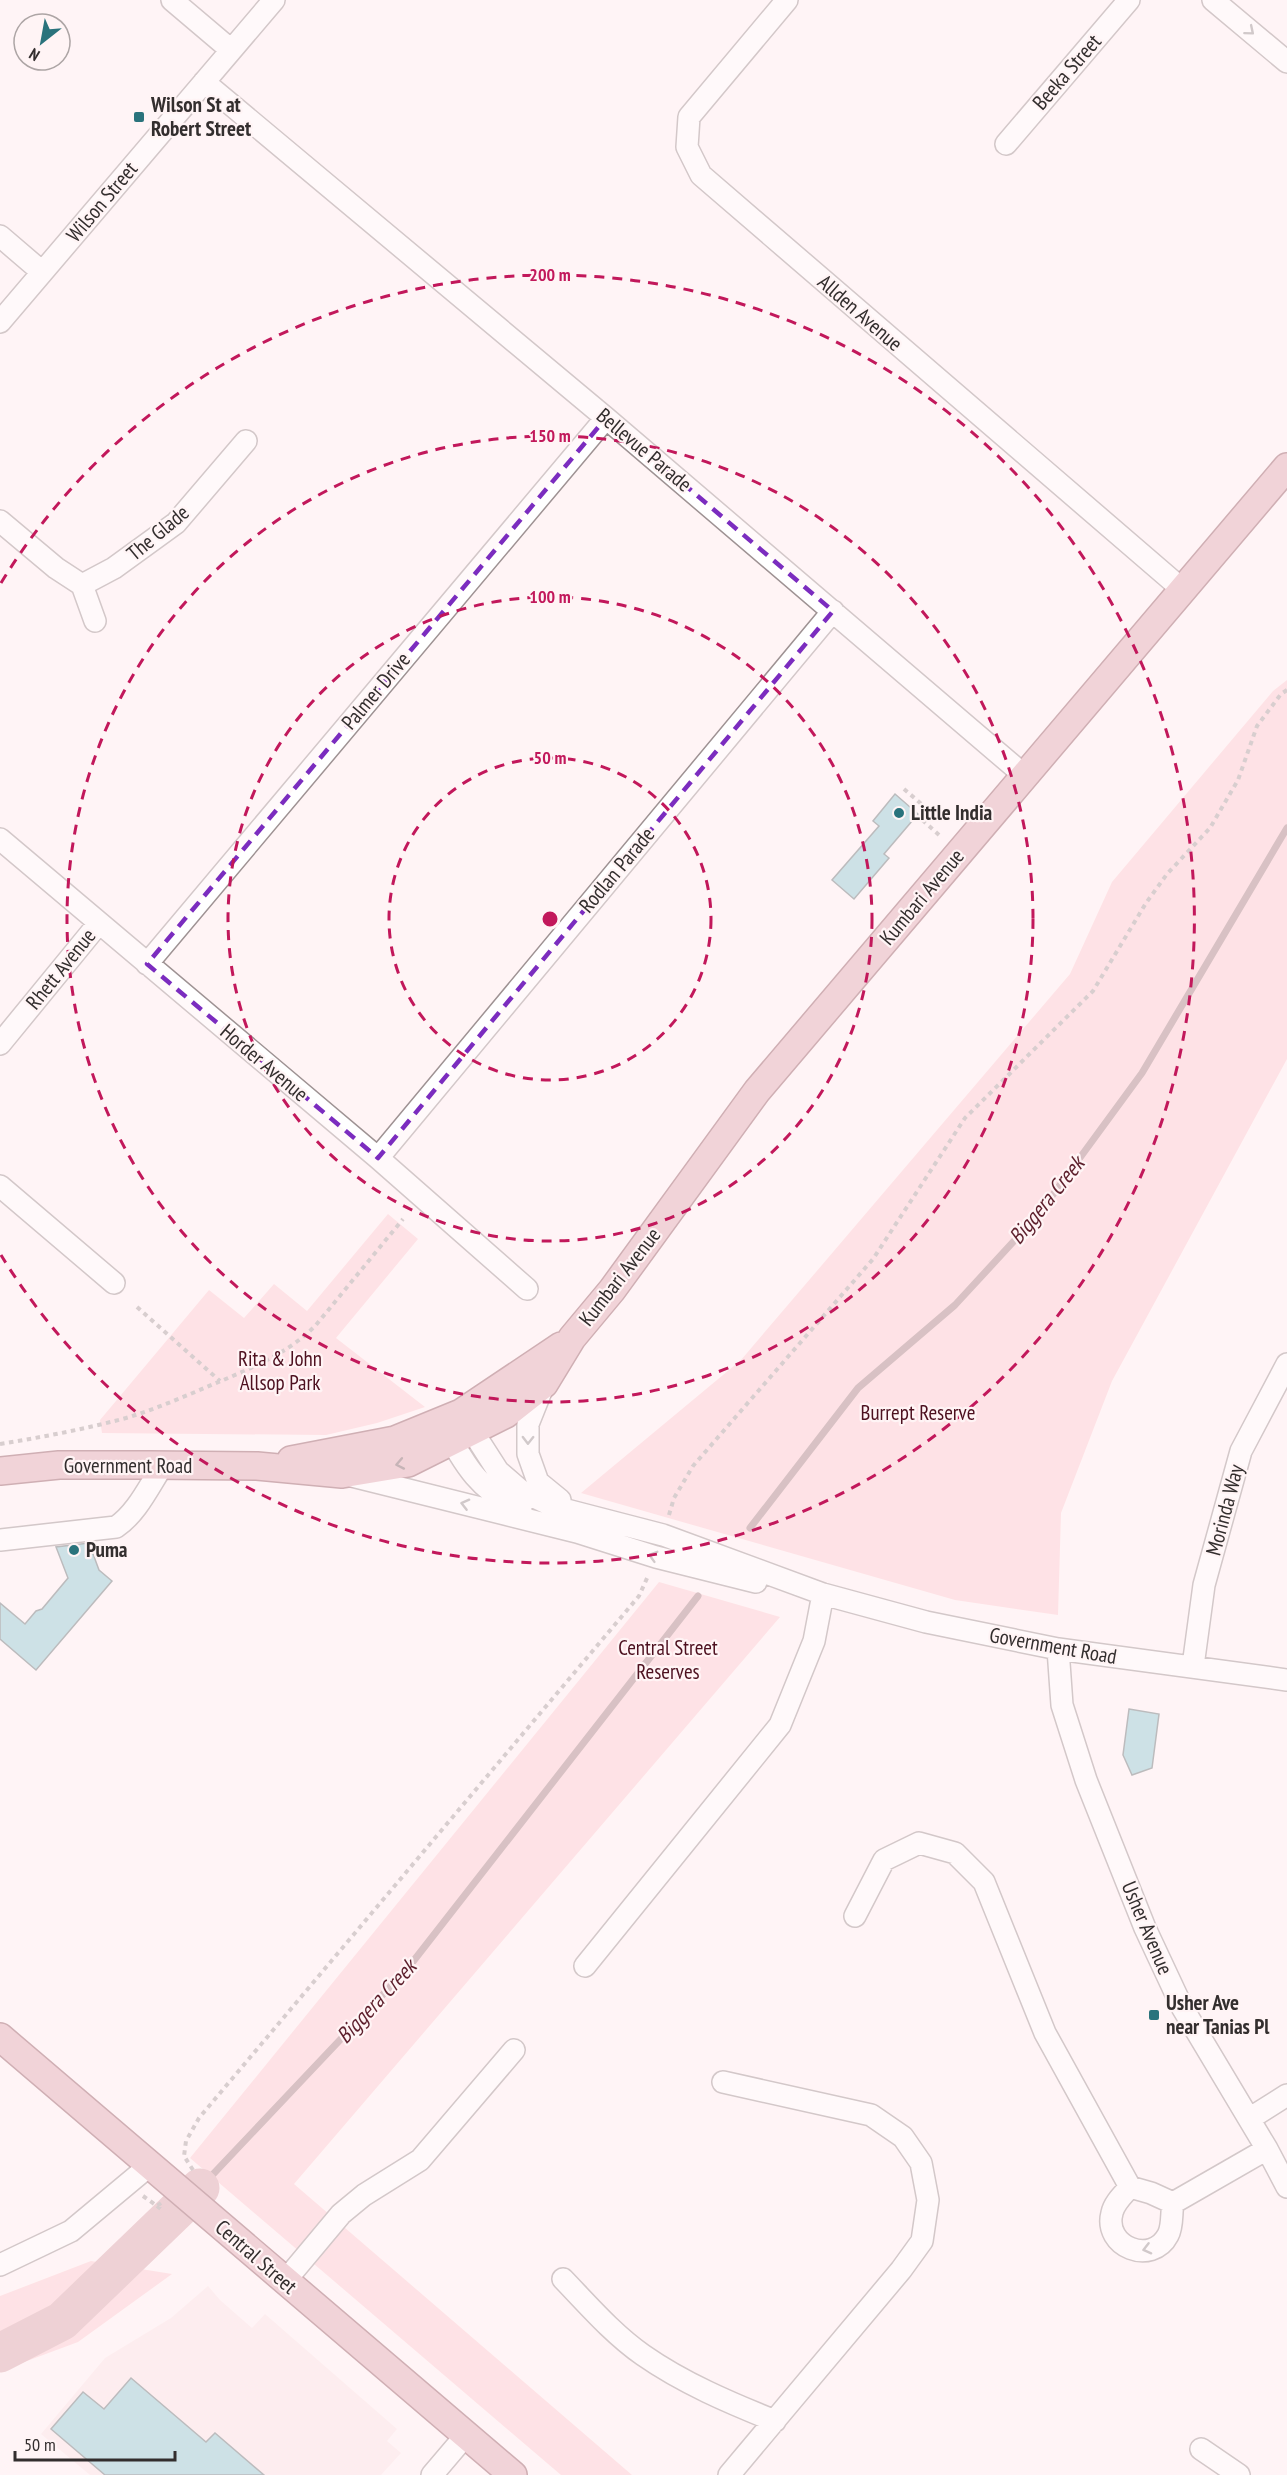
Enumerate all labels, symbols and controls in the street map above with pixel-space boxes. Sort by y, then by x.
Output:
north arrow [12,12,72,72]
one-way arrow [1243,24,1254,35]
street label: Beeka Street [1026,28,1107,115]
text: N [25,44,43,66]
place label: Wilson St at Robert Street [150,91,251,142]
marker: Wilson St at Robert Street [132,110,146,124]
street label: Wilson Street [60,156,143,247]
text: 200 m [529,263,571,286]
street label: Allden Avenue [812,268,908,357]
street label: Bellevue Parade [591,402,698,497]
text: 150 m [529,424,571,447]
street label: The Glade [121,499,194,566]
text: 100 m [529,585,571,608]
street label: Palmer Drive [335,646,416,735]
text: 50 m [534,746,566,769]
place label: Little India [911,799,993,826]
marker: Little India [892,806,906,820]
street label: Rodlan Parade [573,821,660,918]
street label: Kumbari Avenue [874,843,970,950]
centre of rings [540,909,560,929]
street label: Rhett Avenue [20,923,101,1015]
street label: Horder Avenue [215,1018,314,1107]
water label: Biggera Creek [1002,1148,1091,1250]
street label: Kumbari Avenue [573,1222,666,1331]
park label: Rita & John Allsop Park [238,1345,322,1396]
park label: Burrept Reserve [861,1399,975,1426]
one-way arrow [522,1435,534,1444]
street label: Government Road [64,1452,192,1479]
one-way arrow [395,1457,405,1470]
street label: Morinda Way [1199,1461,1250,1558]
one-way arrow [460,1499,470,1512]
place label: Puma [86,1536,128,1563]
marker: Puma [67,1543,81,1557]
one-way arrow [648,1551,659,1563]
street label: Government Road [987,1621,1119,1670]
park label: Central Street Reserves [618,1634,718,1685]
street label: Usher Avenue [1116,1877,1179,1979]
water label: Biggera Creek [330,1951,424,2049]
place label: Usher Ave near Tanias Pl [1166,1989,1270,2040]
marker: Usher Ave near Tanias Pl [1147,2008,1161,2022]
street label: Central Street [210,2214,303,2300]
one-way arrow [1143,2241,1153,2254]
scale bar [15,2424,176,2462]
text: 50 m [24,2433,56,2456]

